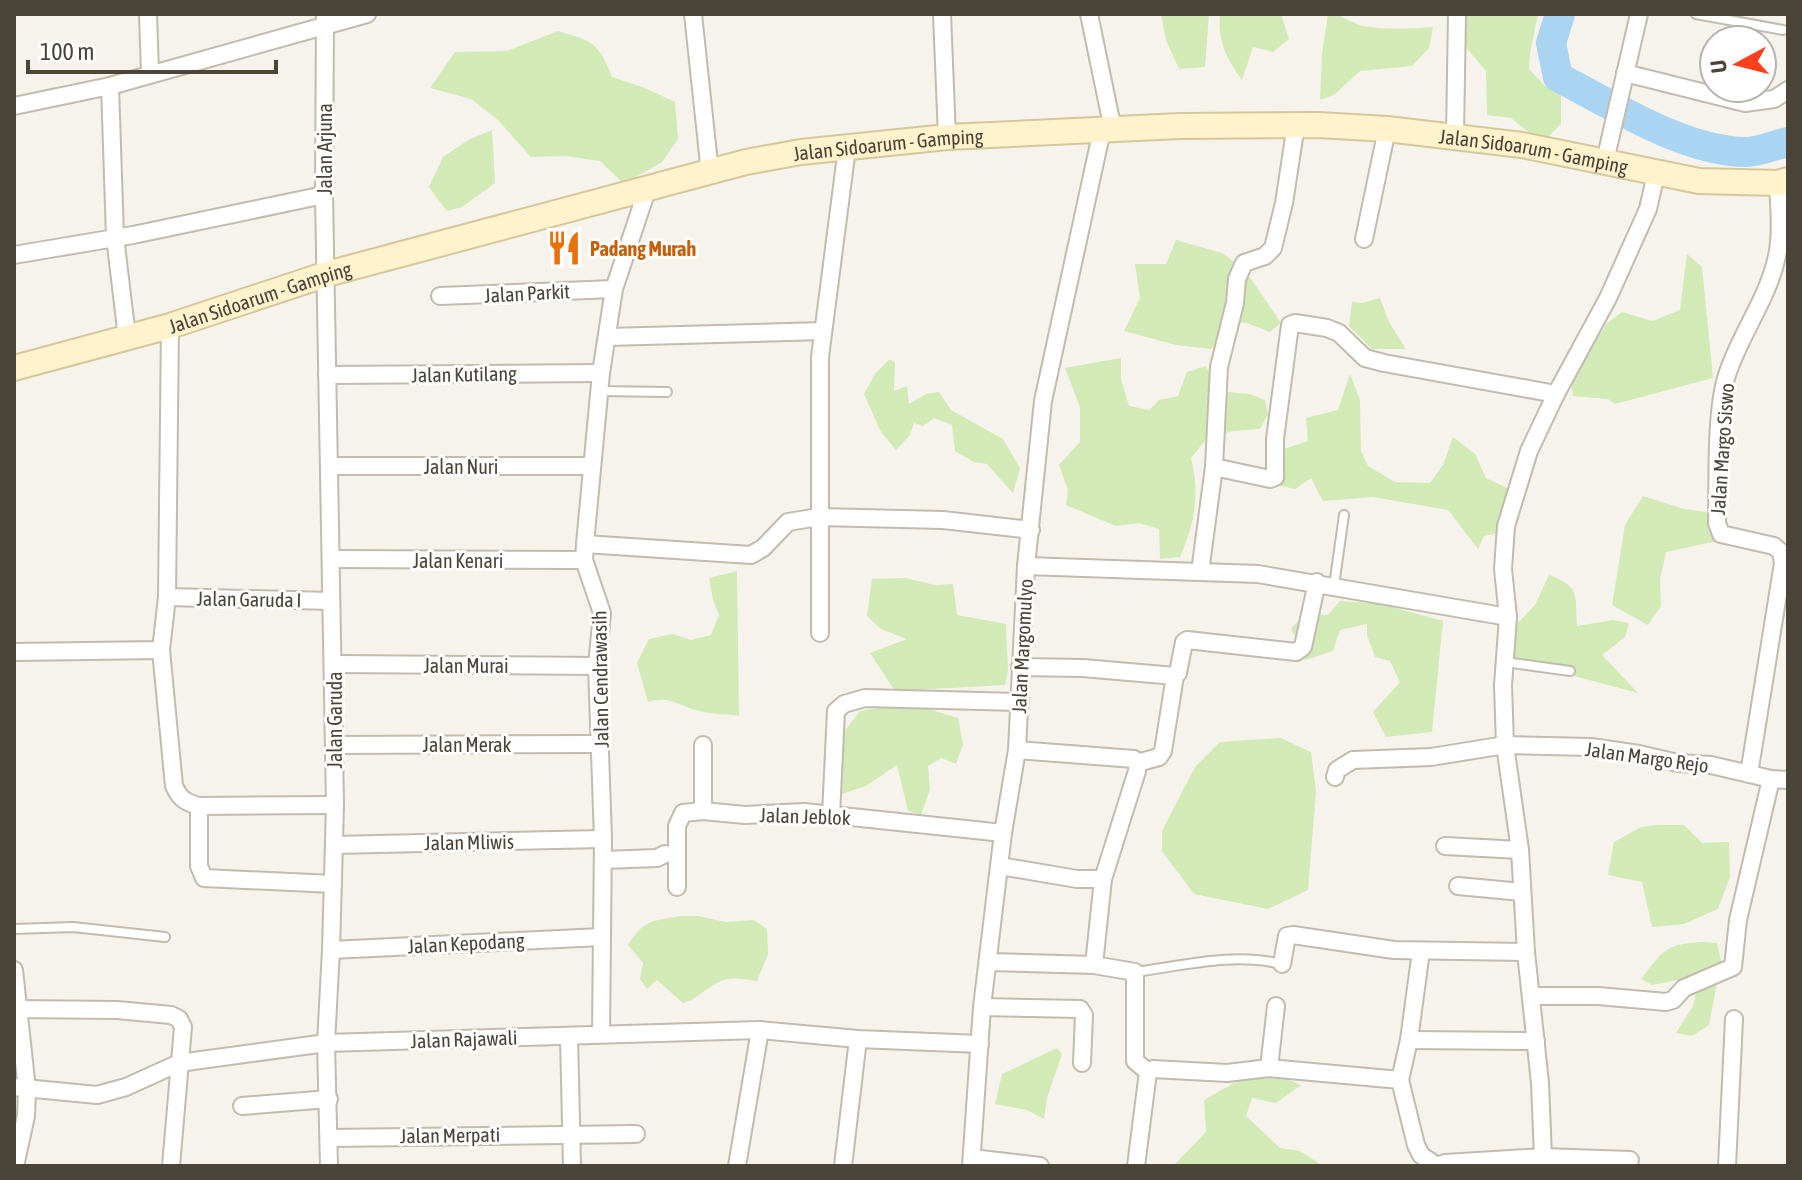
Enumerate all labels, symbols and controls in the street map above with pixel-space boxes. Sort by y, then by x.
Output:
scale bar [28,24,276,74]
north arrow [1698,24,1778,104]
text: 100 m [40,38,94,65]
text: U [1704,58,1732,74]
street label: Jalan Arjuna [313,103,336,195]
street label: Jalan Sidoarum - Gamping [791,124,984,165]
street label: Jalan Sidoarum - Gamping [1438,124,1630,178]
restaurant icon: Padang Murah [545,229,583,267]
place label: Padang Murah [590,237,696,260]
street label: Jalan Sidoarum - Gamping [165,256,354,337]
street label: Jalan Parkit [484,279,571,307]
street label: Jalan Kutilang [411,362,517,386]
street label: Jalan Margo Siswo [1706,382,1738,516]
street label: Jalan Nuri [424,455,498,478]
street label: Jalan Kenari [413,549,503,572]
street label: Jalan Margomulyo [1007,578,1037,714]
street label: Jalan Garuda I [196,587,302,611]
street label: Jalan Cendrawasih [587,610,613,748]
street label: Jalan Murai [423,654,509,677]
street label: Jalan Garuda [323,672,346,768]
street label: Jalan Merak [423,733,512,756]
street label: Jalan Margo Rejo [1584,737,1710,777]
street label: Jalan Jeblok [759,803,851,829]
street label: Jalan Mliwis [424,830,514,854]
street label: Jalan Kepodang [407,928,526,958]
street label: Jalan Rajawali [410,1026,518,1052]
street label: Jalan Merpati [400,1123,500,1147]

